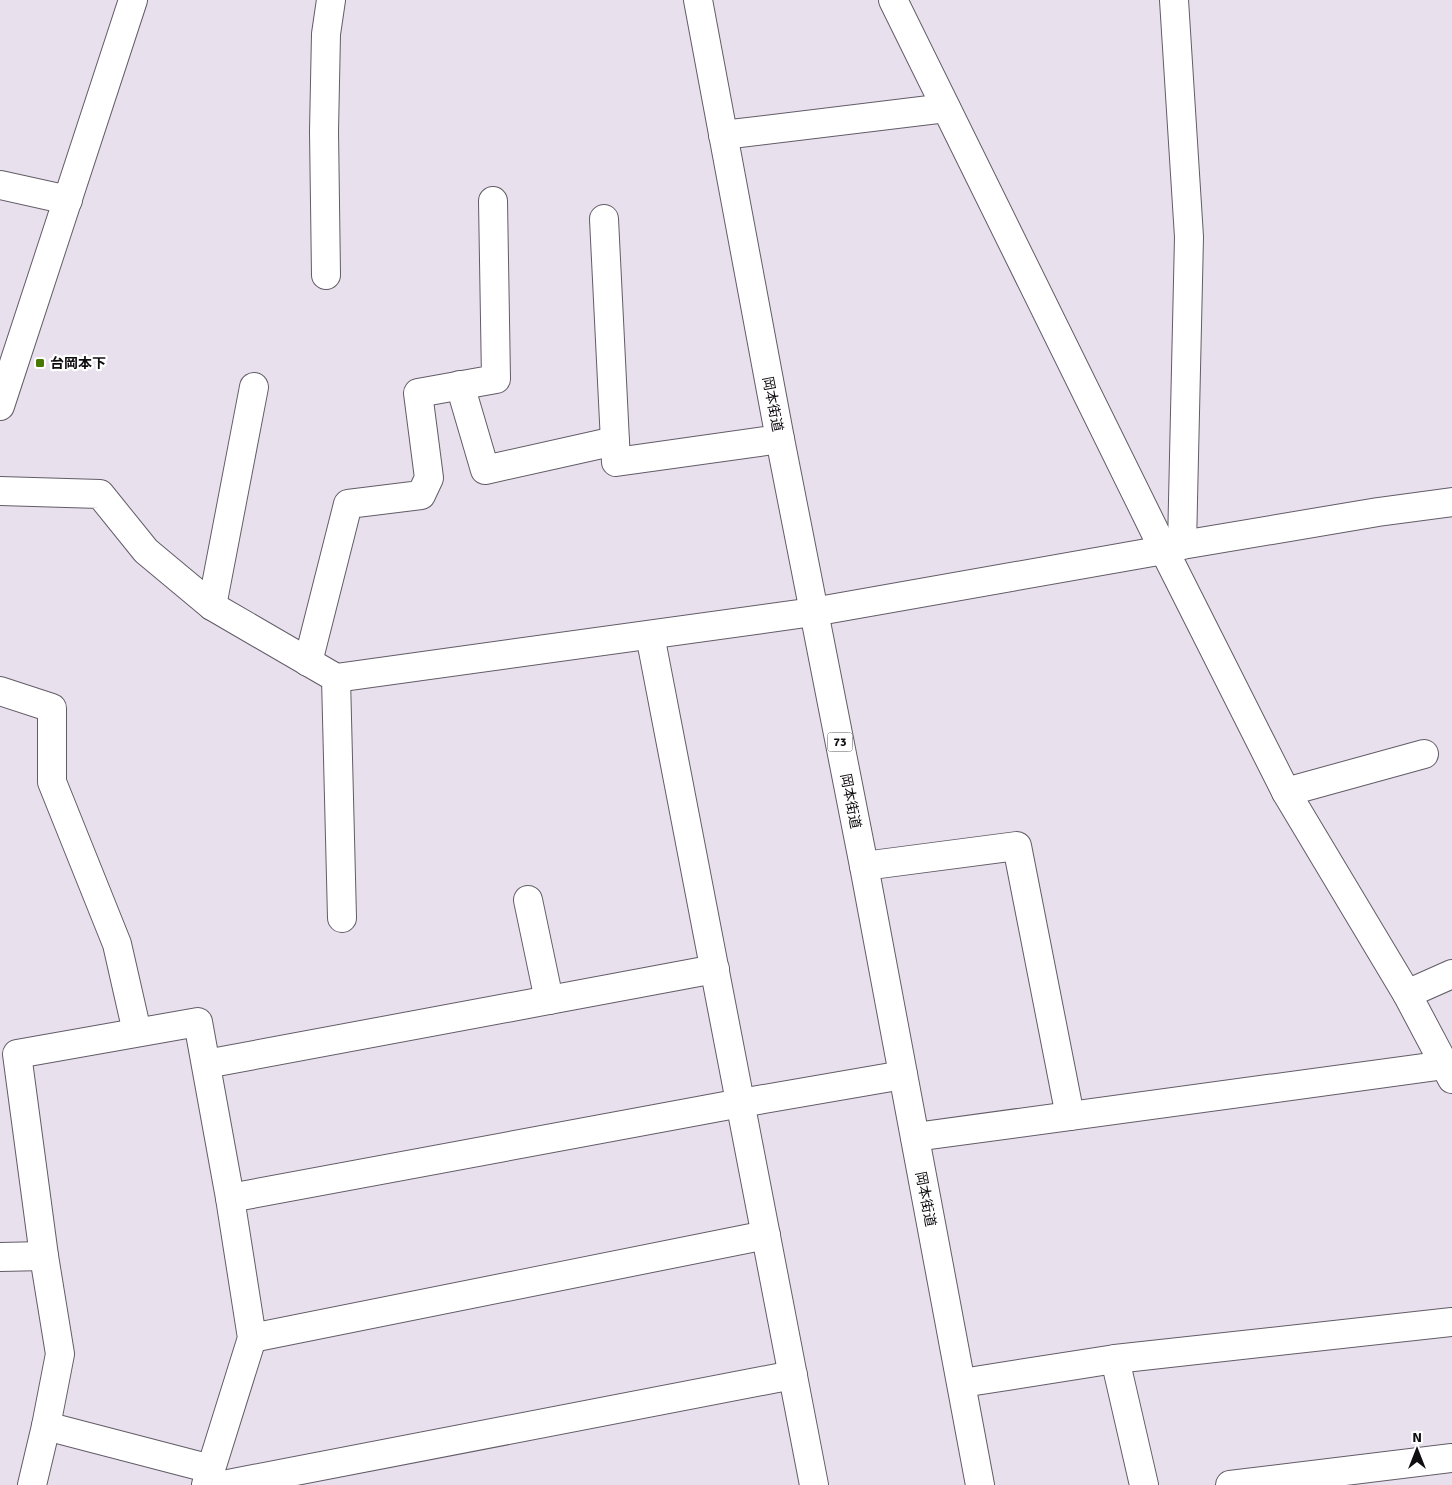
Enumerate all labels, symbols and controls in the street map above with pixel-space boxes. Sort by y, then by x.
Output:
place label: 台岡本下 [50,355,106,372]
marker: 台岡本下 [34,357,46,369]
street label: 岡本街道 [759,375,786,433]
road number: 73 [828,732,852,752]
street label: 岡本街道 [837,772,864,830]
street label: 岡本街道 [912,1170,939,1228]
north arrow [1392,1425,1442,1475]
text: N [1412,1429,1422,1446]

